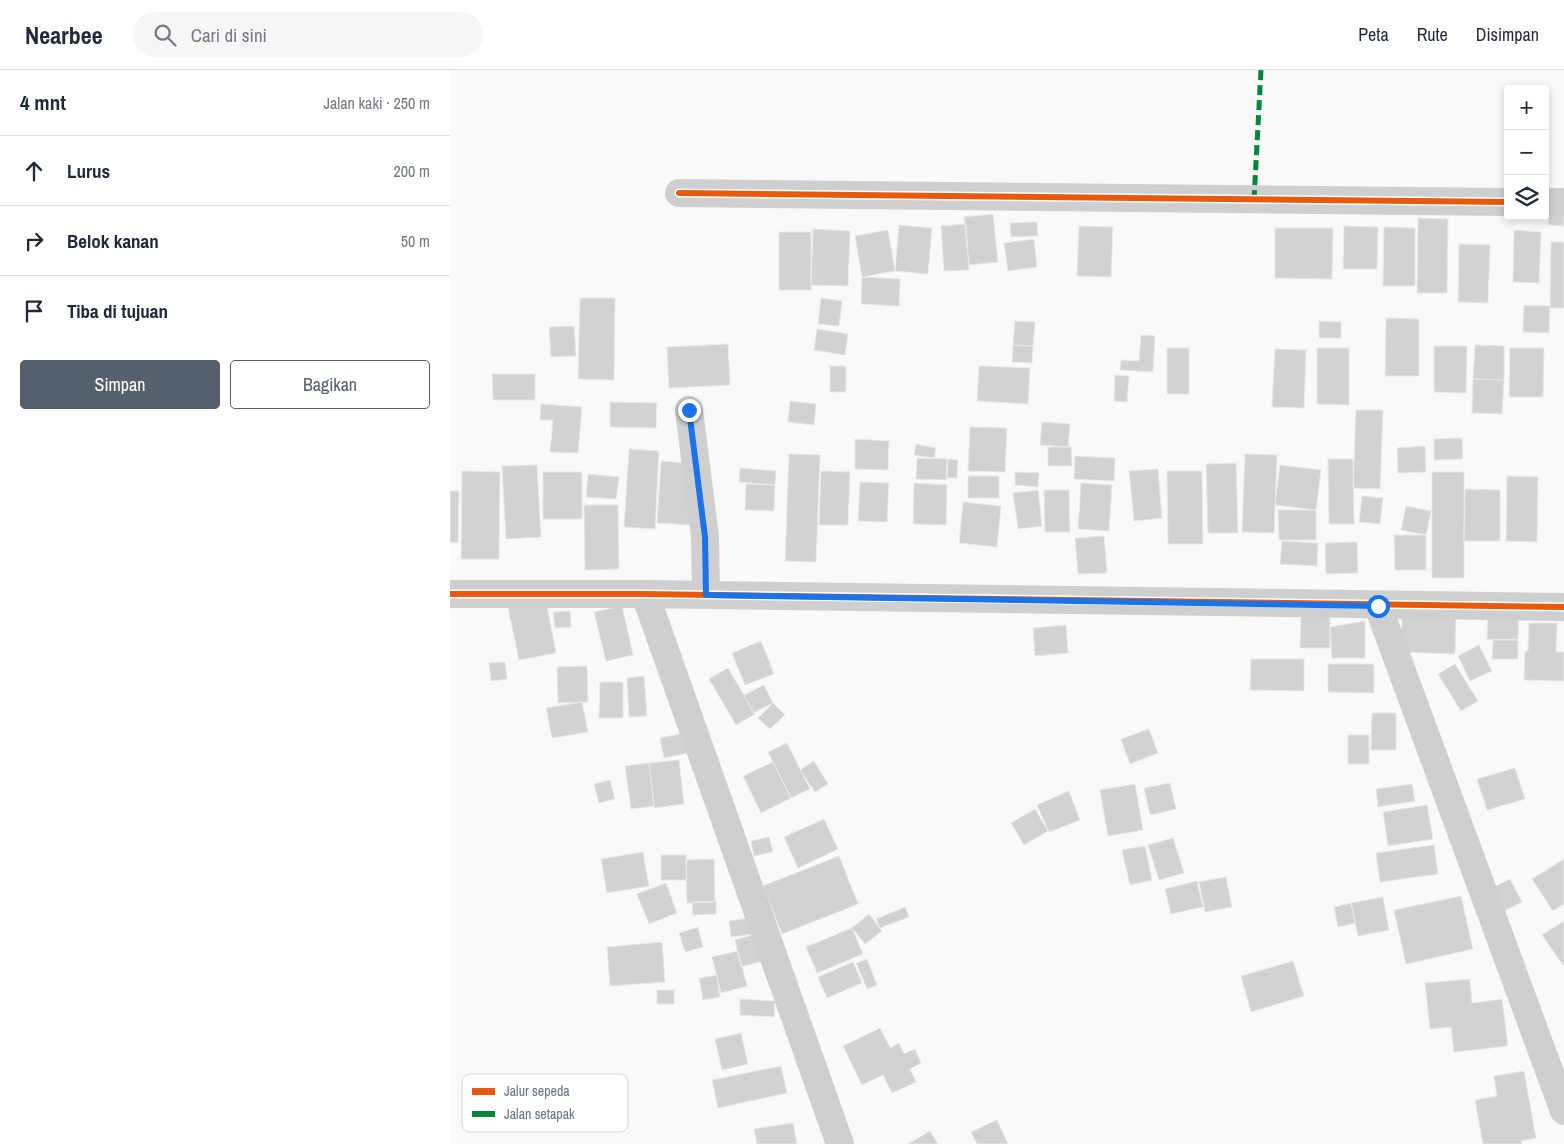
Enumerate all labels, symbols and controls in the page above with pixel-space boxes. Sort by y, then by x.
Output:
search box [133,12,483,57]
text: Nearbee [25,19,103,51]
icon: search [151,21,179,49]
text: Cari di sini [191,22,267,48]
text: Peta [1358,22,1389,47]
text: Rute [1417,22,1448,47]
text: Disimpan [1476,22,1539,47]
map controls [1504,85,1549,220]
button: + [1504,85,1549,130]
text: 4 mnt [20,88,66,117]
text: Jalan kaki · 250 m [324,92,430,114]
button: − [1504,130,1549,175]
icon: ahead [20,157,48,185]
text: Lurus [67,158,110,184]
text: 200 m [394,160,430,182]
button: layers [1504,175,1549,220]
icon: right [20,227,48,255]
text: Belok kanan [67,228,159,254]
text: 50 m [401,230,430,252]
icon: arrive [20,297,48,325]
text: Tiba di tujuan [67,298,168,324]
button: Simpan [20,360,220,409]
button: Bagikan [230,360,430,409]
route end [678,399,701,422]
route start [1367,595,1390,618]
legend [462,1074,628,1132]
text: Jalur sepeda [504,1082,570,1100]
text: Jalan setapak [504,1105,575,1123]

